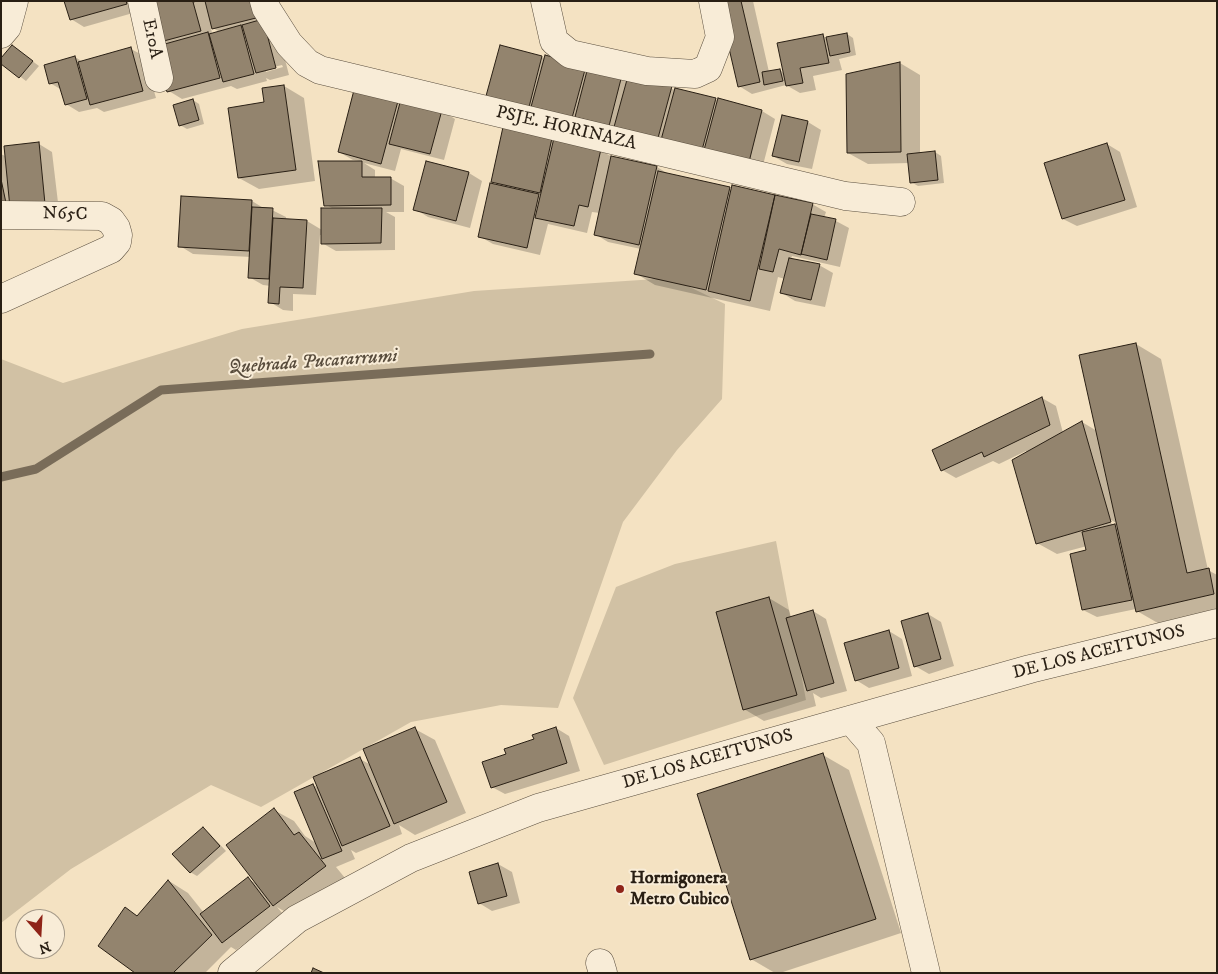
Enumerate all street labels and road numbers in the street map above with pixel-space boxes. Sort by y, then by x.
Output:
street label: E10A [136,17,166,61]
street label: PSJE. HORINAZA [494,102,638,156]
street label: N65C [42,204,88,226]
street label: DE LOS ACEITUNOS [1011,621,1187,685]
street label: DE LOS ACEITUNOS [620,725,796,795]

